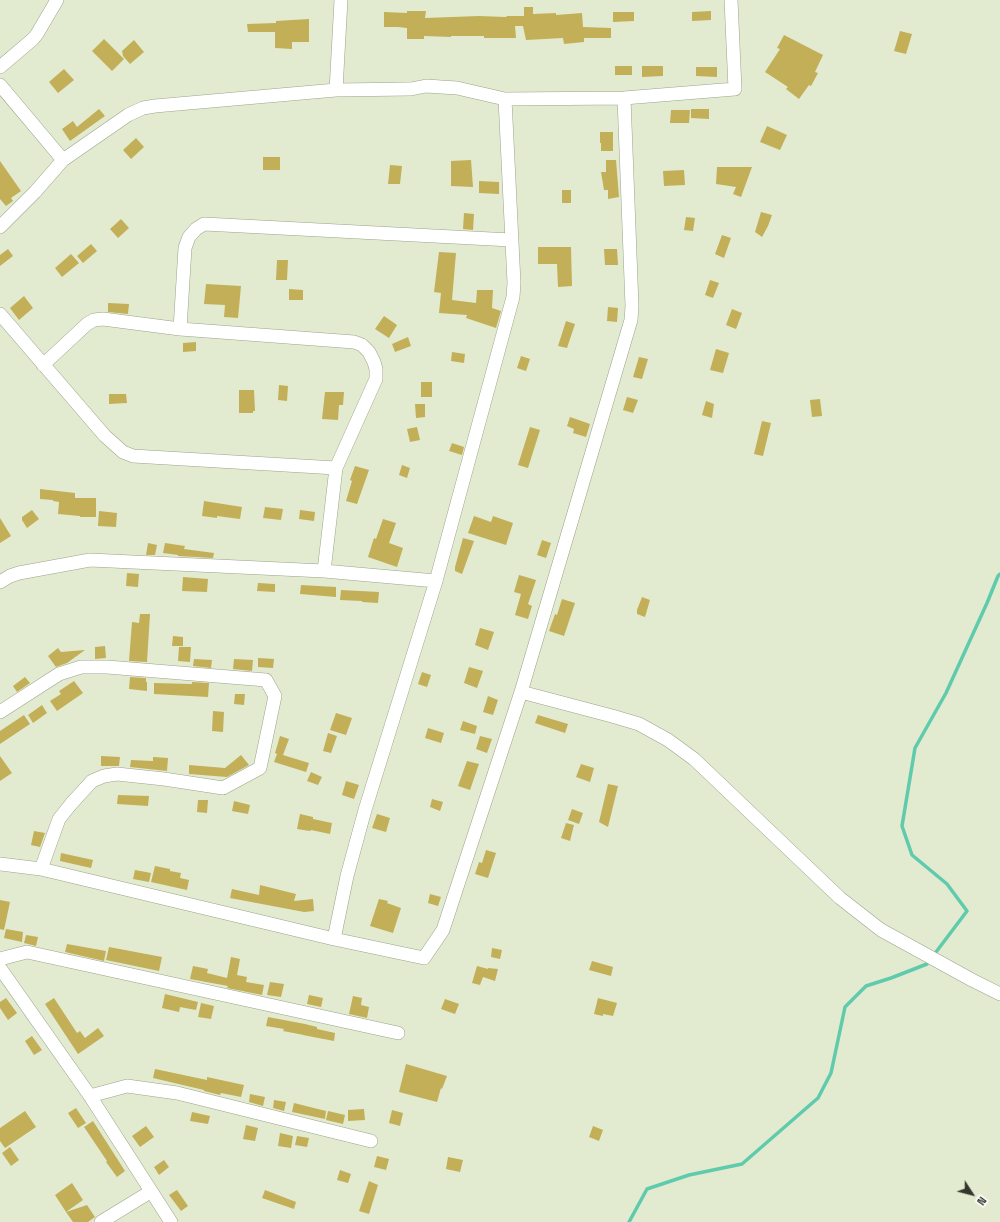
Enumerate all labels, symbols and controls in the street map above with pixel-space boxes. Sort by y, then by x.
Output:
north arrow [952,1174,992,1214]
text: N [974,1194,990,1208]

